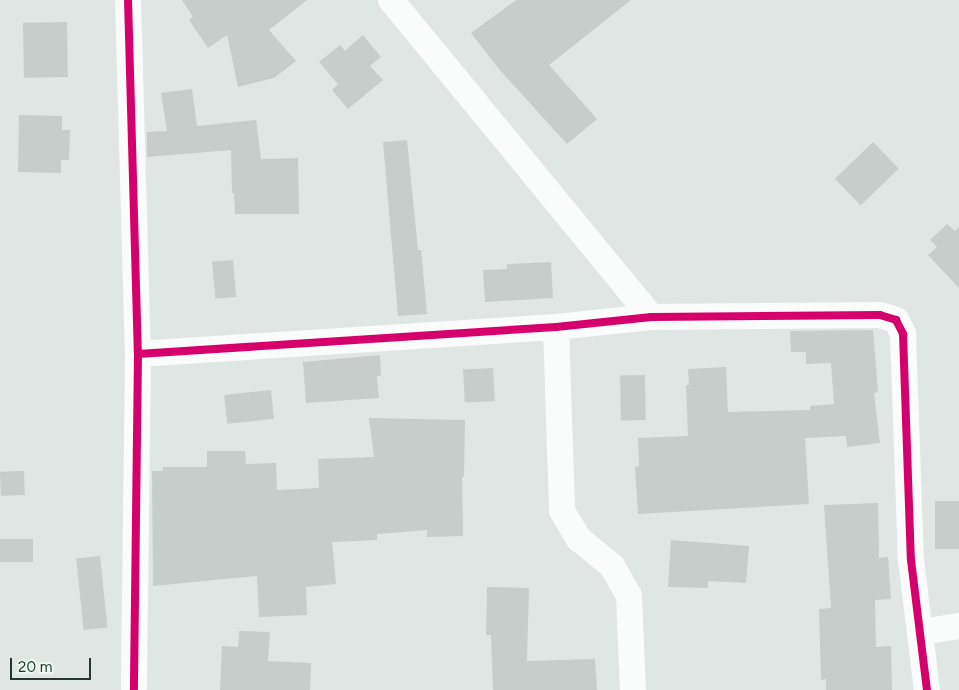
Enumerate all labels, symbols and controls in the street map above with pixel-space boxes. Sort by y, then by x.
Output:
scale bar [12,648,94,680]
text: 20 m [18,658,52,676]

